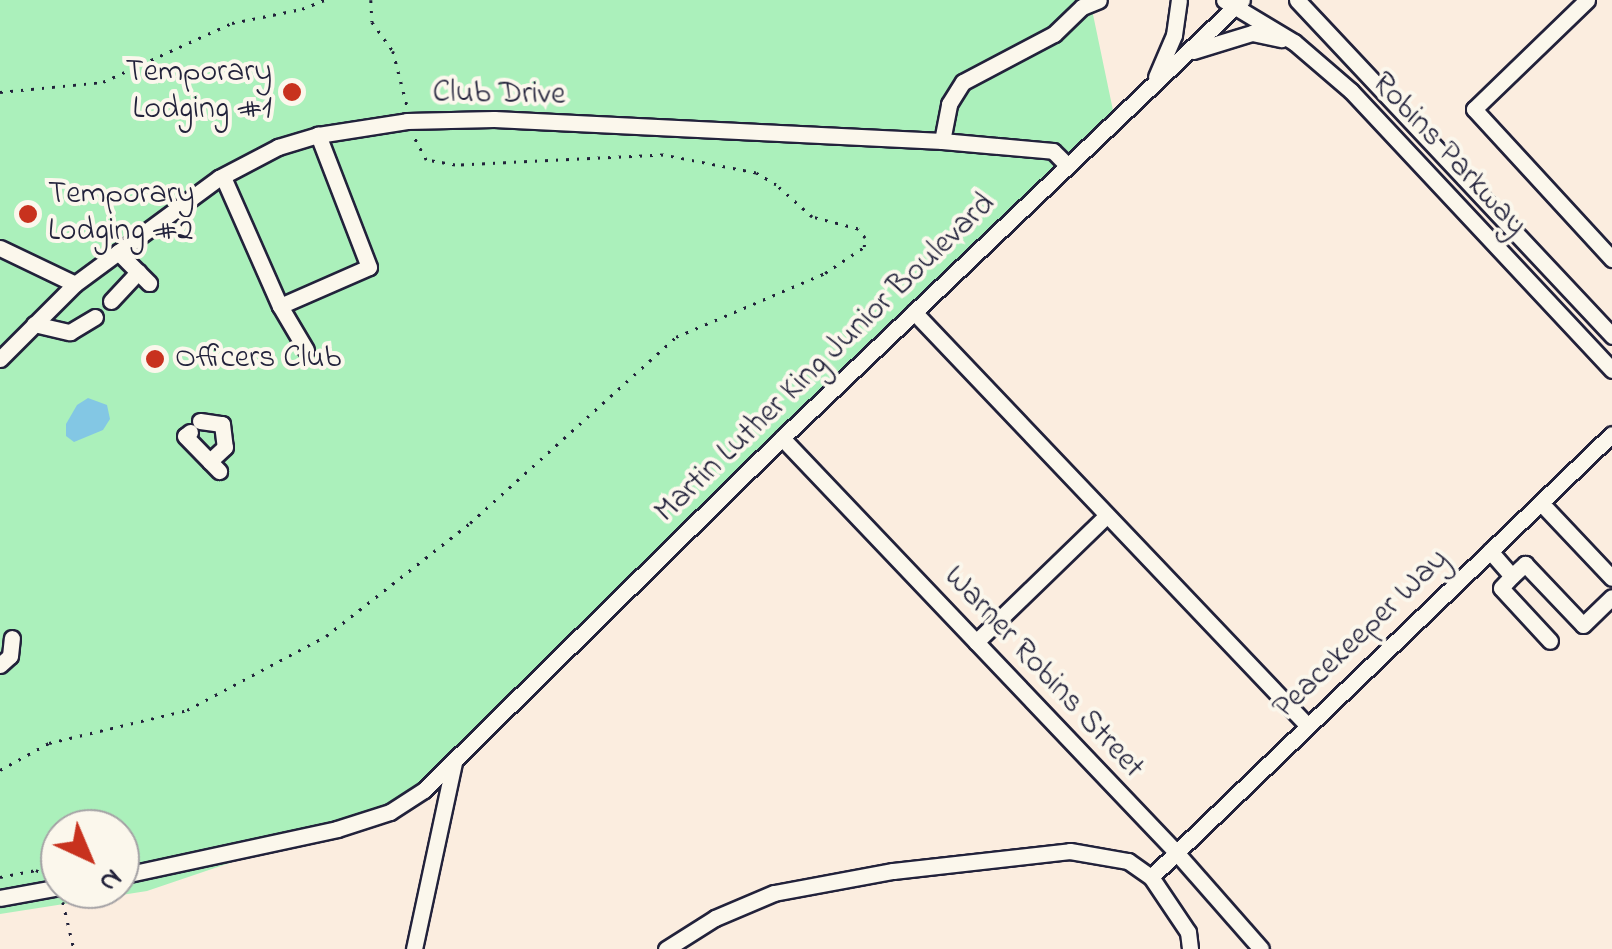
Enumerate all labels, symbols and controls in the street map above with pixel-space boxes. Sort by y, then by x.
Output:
place label: Temporary Lodging #1 [126,55,272,130]
street label: Robins Parkway [1362,65,1534,245]
street label: Club Drive [432,75,566,115]
marker: Temporary Lodging #1 [281,81,303,103]
place label: Temporary Lodging #2 [48,177,194,252]
street label: Martin Luther King Junior Boulevard [648,186,1004,532]
marker: Temporary Lodging #2 [17,203,39,225]
place label: Officers Club [175,340,341,378]
marker: Officers Club [144,348,166,370]
street label: Peacekeeper Way [1266,542,1458,728]
street label: Warner Robins Street [935,559,1151,787]
north arrow [40,809,140,909]
text: N [89,858,131,901]

